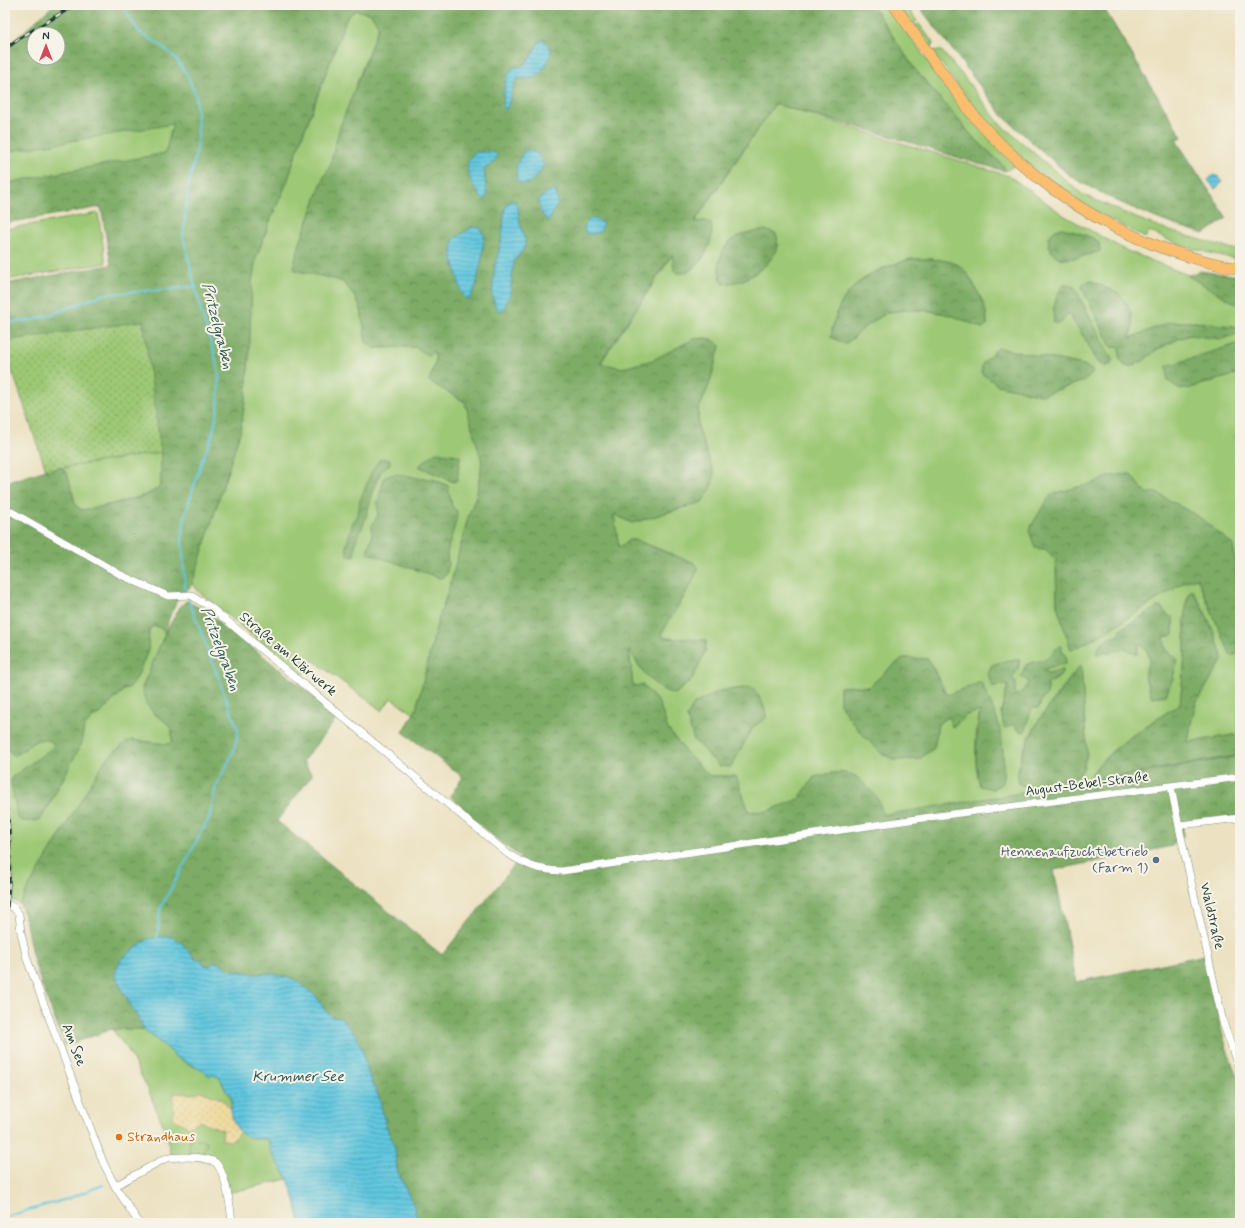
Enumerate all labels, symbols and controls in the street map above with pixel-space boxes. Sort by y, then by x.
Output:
north arrow [26,26,66,66]
text: N [42,30,50,44]
water label: Pritzelgraben [196,281,237,372]
water label: Pritzelgraben [195,604,245,695]
street label: Straße am Klärwerk [236,608,340,700]
street label: August-Bebel-Straße [1024,767,1150,800]
place label: Hennenaufzuchtbetrieb (Farm 1) [1001,843,1148,877]
marker: Hennenaufzuchtbetrieb (Farm 1) [1151,855,1161,865]
street label: Waldstraße [1196,881,1228,951]
street label: Am See [58,1021,90,1069]
water label: Krummer See [252,1067,344,1087]
place label: Strandhaus [127,1128,195,1146]
marker: Strandhaus [114,1132,124,1142]

